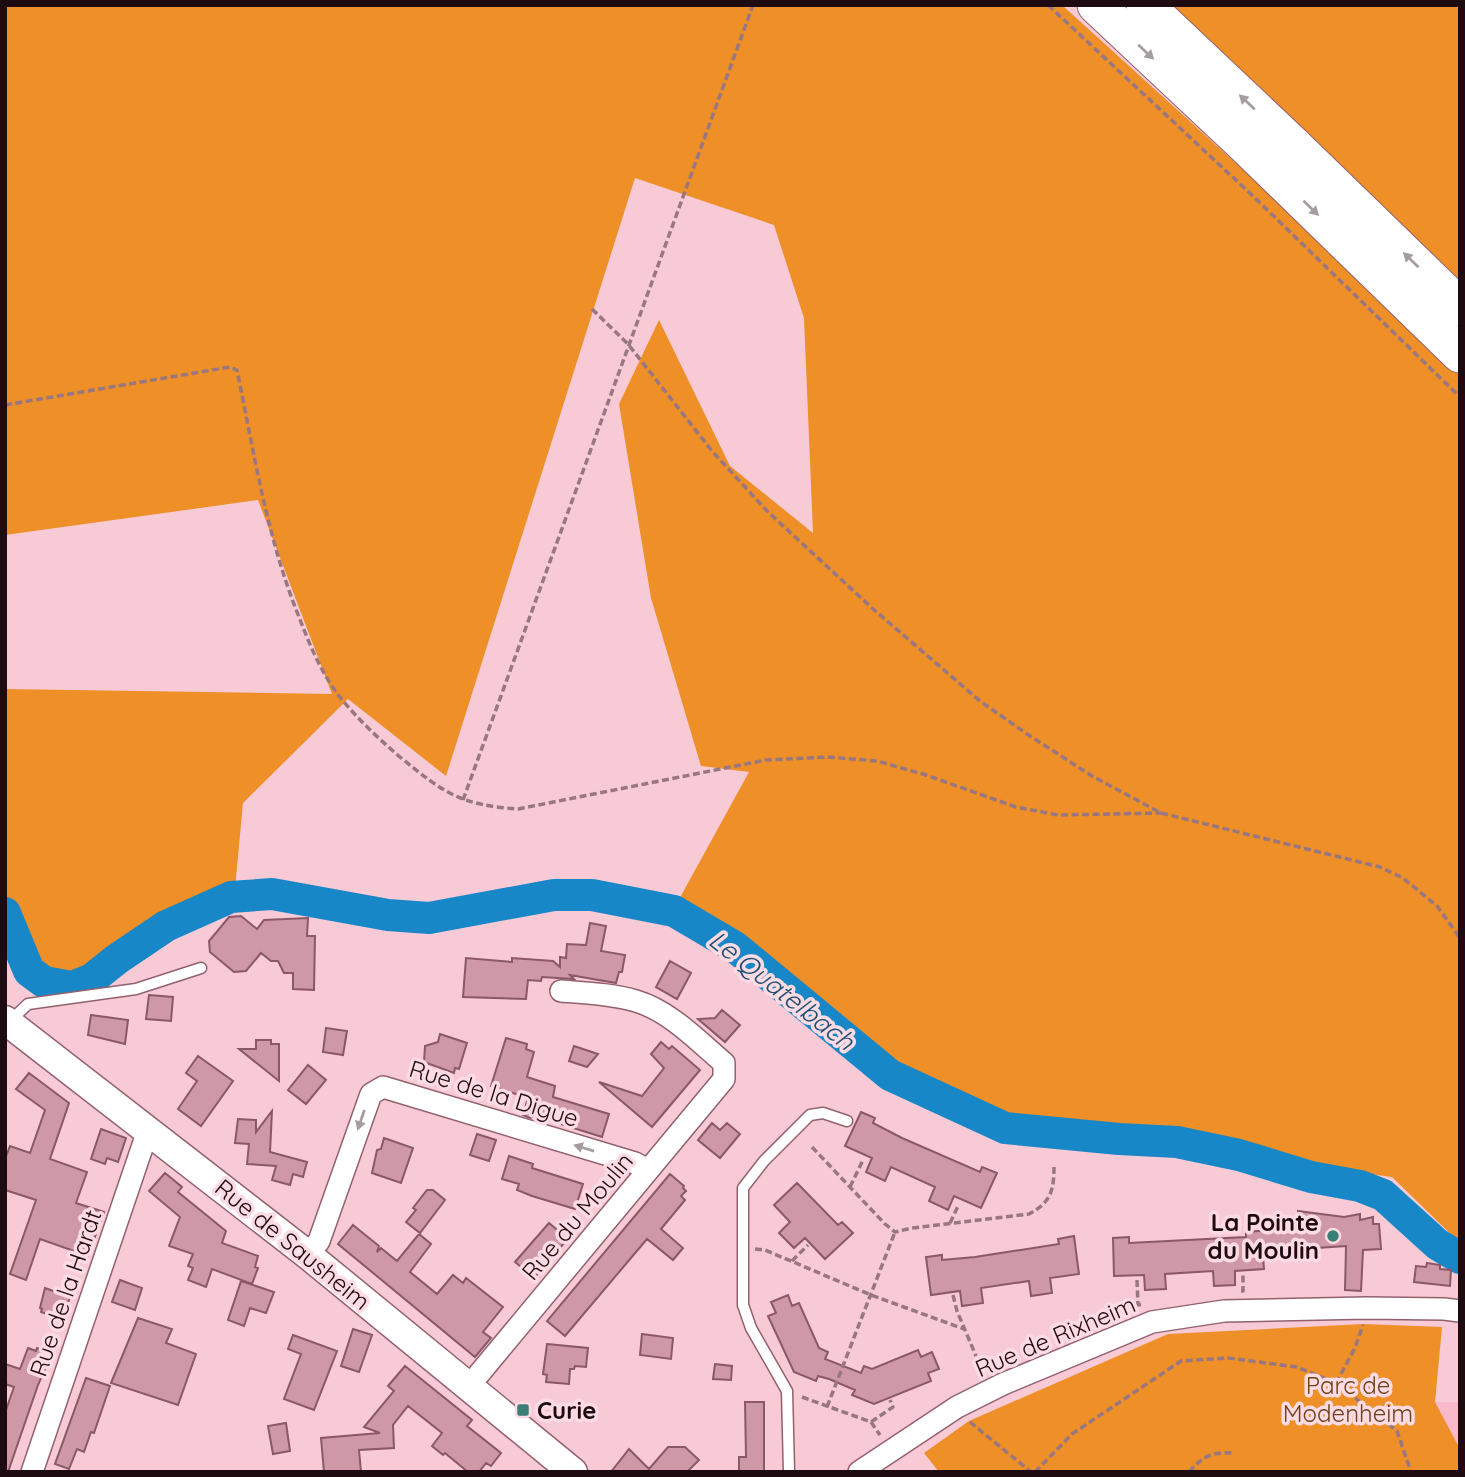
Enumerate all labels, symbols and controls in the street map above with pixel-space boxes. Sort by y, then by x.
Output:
one-way arrow [1137,43,1154,59]
one-way arrow [1239,94,1256,110]
one-way arrow [1302,200,1319,216]
one-way arrow [1403,252,1420,268]
water label: Le Quatelbach [703,923,862,1058]
street label: Rue de la Digue [406,1053,582,1133]
one-way arrow [355,1110,366,1131]
one-way arrow [573,1142,594,1152]
street label: Rue du Moulin [515,1146,639,1286]
street label: Rue de Sausheim [209,1172,377,1316]
street label: Rue de la Hardt [22,1206,108,1380]
place label: La Pointe du Moulin [1208,1207,1319,1265]
marker: La Pointe du Moulin [1325,1228,1341,1244]
street label: Rue de Rixheim [970,1289,1140,1383]
park label: Parc de Modenheim [1283,1370,1413,1428]
place label: Curie [537,1395,596,1425]
marker: Curie [515,1402,531,1418]

